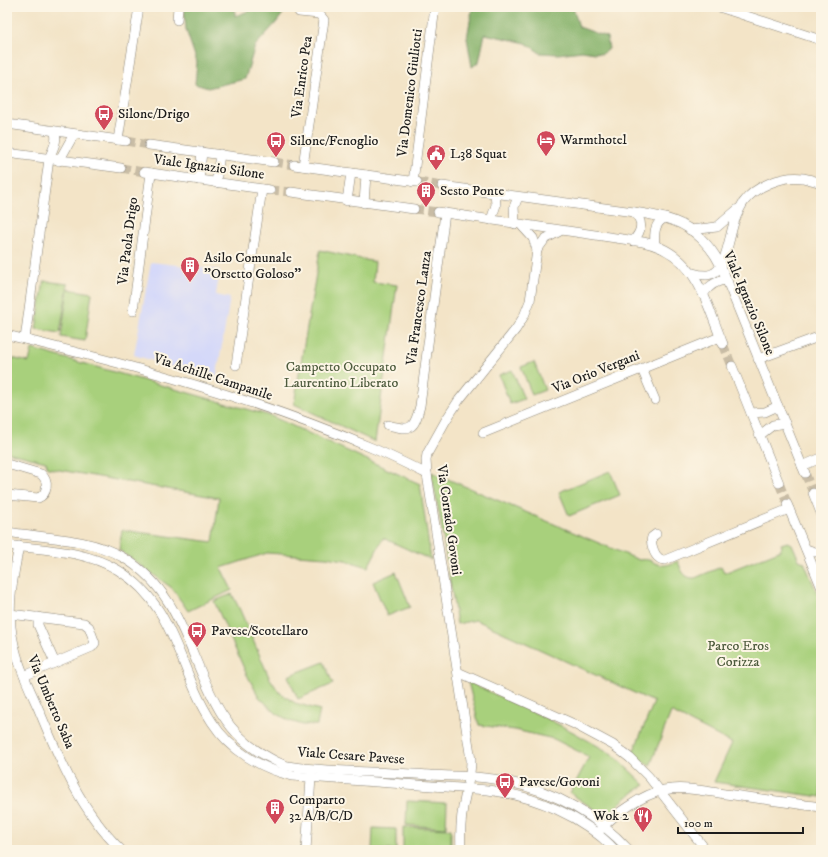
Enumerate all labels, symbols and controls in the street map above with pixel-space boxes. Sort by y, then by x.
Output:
street label: Via Domenico Giuliotti [393,28,427,159]
street label: Via Enrico Pea [287,35,317,120]
bus stop icon: Silone/Drigo [93,103,115,131]
place label: Silone/Drigo [118,105,190,123]
hotel icon: Warmthotel [535,129,557,157]
bus stop icon: Silone/Fenoglio [265,130,287,158]
place label: Warmthotel [559,131,627,149]
place label: Silone/Fenoglio [290,132,379,150]
public building icon: L38 Squat [425,143,447,171]
place label: L38 Squat [450,145,507,163]
street label: Viale Ignazio Silone [152,150,266,184]
building icon: Sesto Ponte [415,180,437,208]
place label: Sesto Ponte [440,182,505,200]
street label: Via Paola Drigo [114,196,142,287]
street label: Viale Ignazio Silone [719,247,779,358]
place label: Asilo Comunale "Orsetto Goloso" [204,249,301,283]
street label: Via Francesco Lanza [402,250,436,367]
building icon: Asilo Comunale "Orsetto Goloso" [179,255,201,283]
street label: Via Orio Vergani [549,346,643,398]
street label: Via Achille Campanile [150,349,275,405]
park label: Campetto Occupato Laurentino Liberato [284,358,399,392]
street label: Via Corrado Govoni [432,463,466,577]
bus stop icon: Pavese/Scotellaro [186,620,208,648]
place label: Pavese/Scotellaro [211,622,308,640]
park label: Parco Eros Corizza [707,637,769,671]
street label: Via Umberto Saba [23,652,79,752]
street label: Viale Cesare Pavese [296,743,405,769]
bus stop icon: Pavese/Govoni [494,771,516,799]
place label: Pavese/Govoni [519,773,600,791]
place label: Comparto 32 A/B/C/D [289,791,353,825]
building icon: Comparto 32 A/B/C/D [264,797,286,825]
restaurant icon: Wok 2 [632,805,654,833]
place label: Wok 2 [592,807,629,825]
scale bar [678,809,803,835]
text: 100 m [684,816,713,831]

